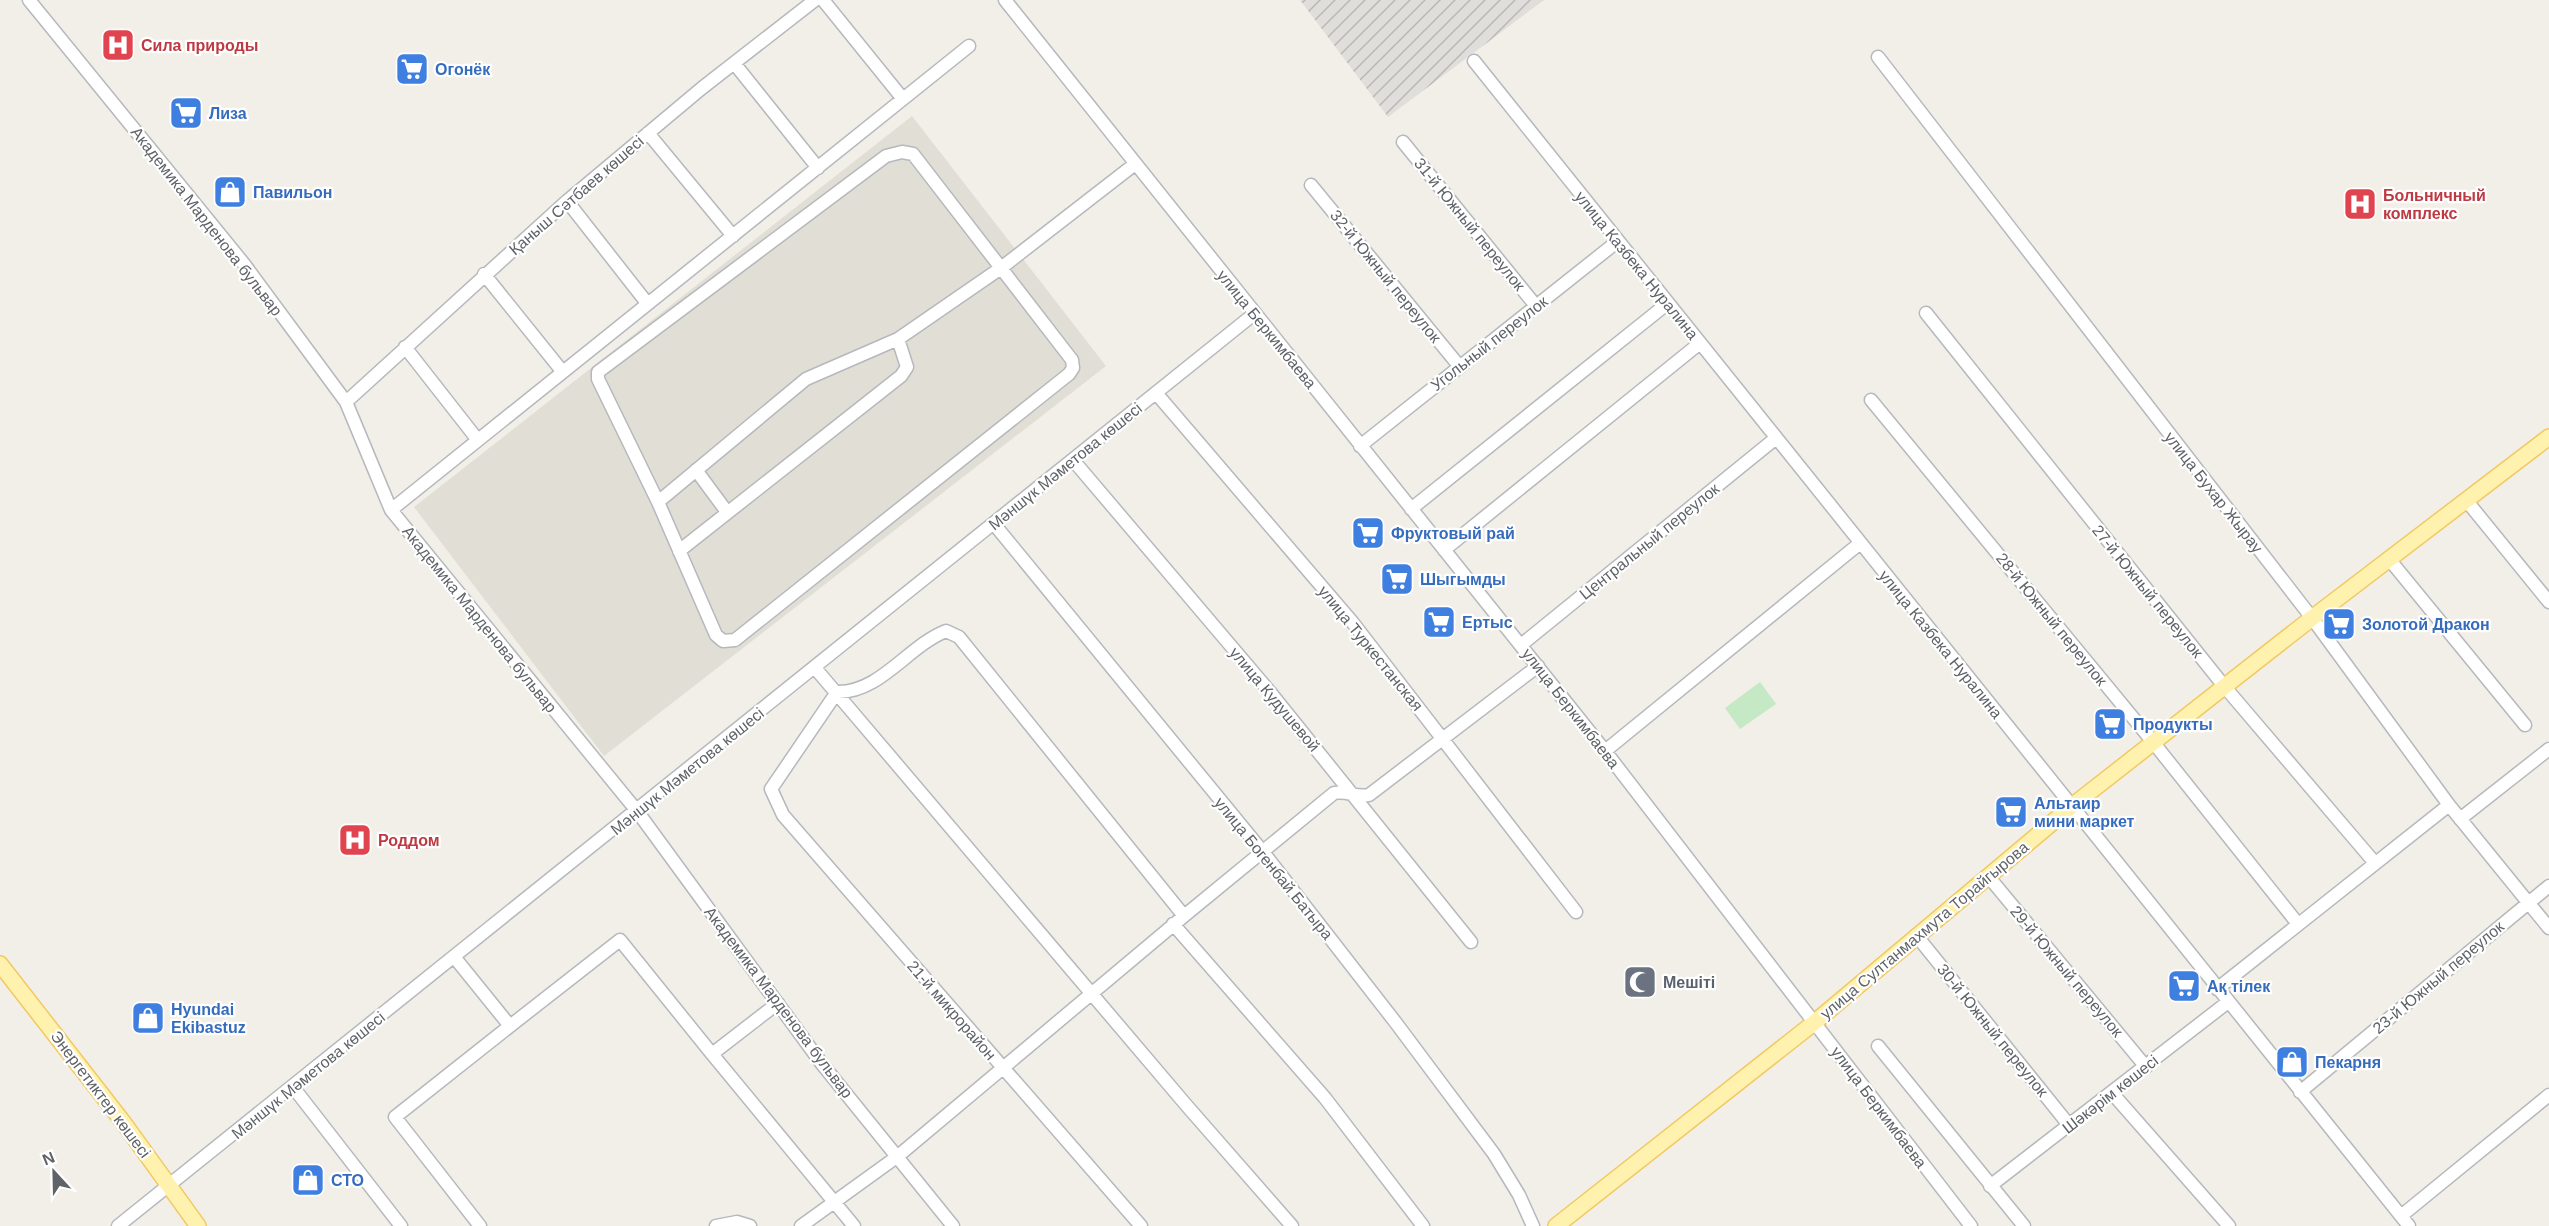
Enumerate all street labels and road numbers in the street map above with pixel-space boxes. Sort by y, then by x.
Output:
street label: Академика Марденова бульвар [128,124,286,319]
street label: Қаныш Сәтбаев көшесі [506,132,647,258]
street label: 31-й Южный переулок [1411,155,1529,295]
street label: улица Казбека Нуралина [1572,188,1702,343]
street label: 32-й Южный переулок [1327,207,1445,347]
street label: улица Беркимбаева [1214,267,1320,392]
street label: Угольный переулок [1428,292,1552,394]
street label: Мәншүк Мәметова көшесі [985,399,1145,533]
street label: улица Бухар Жырау [2161,429,2266,556]
street label: Центральный переулок [1576,479,1723,603]
street label: 27-й Южный переулок [2089,522,2207,662]
street label: Академика Марденова бульвар [399,523,560,716]
street label: 28-й Южный переулок [1993,550,2111,690]
street label: улица Казбека Нуралина [1876,567,2006,722]
street label: улица Туркестанская [1315,582,1426,714]
street label: улица Кудушевой [1226,644,1323,755]
street label: улица Беркимбаева [1519,645,1623,772]
street label: Мәншүк Мәметова көшесі [607,704,767,838]
street label: улица Богенбай Батыра [1211,794,1336,943]
street label: улица Султанмахмута Торайгырова [1817,838,2032,1022]
street label: 29-й Южный переулок [2007,903,2127,1041]
street label: Академика Марденова бульвар [701,904,856,1101]
street label: 23-й Южный переулок [2370,917,2508,1037]
street label: 21-й микрорайон [904,957,999,1063]
street label: 30-й Южный переулок [1934,961,2052,1101]
street label: Мәншүк Мәметова көшесі [228,1008,388,1142]
street label: Энергетиктер көшесі [47,1028,154,1161]
street label: улица Беркимбаева [1827,1043,1930,1171]
street label: Шәкәрім көшесі [2059,1052,2161,1137]

